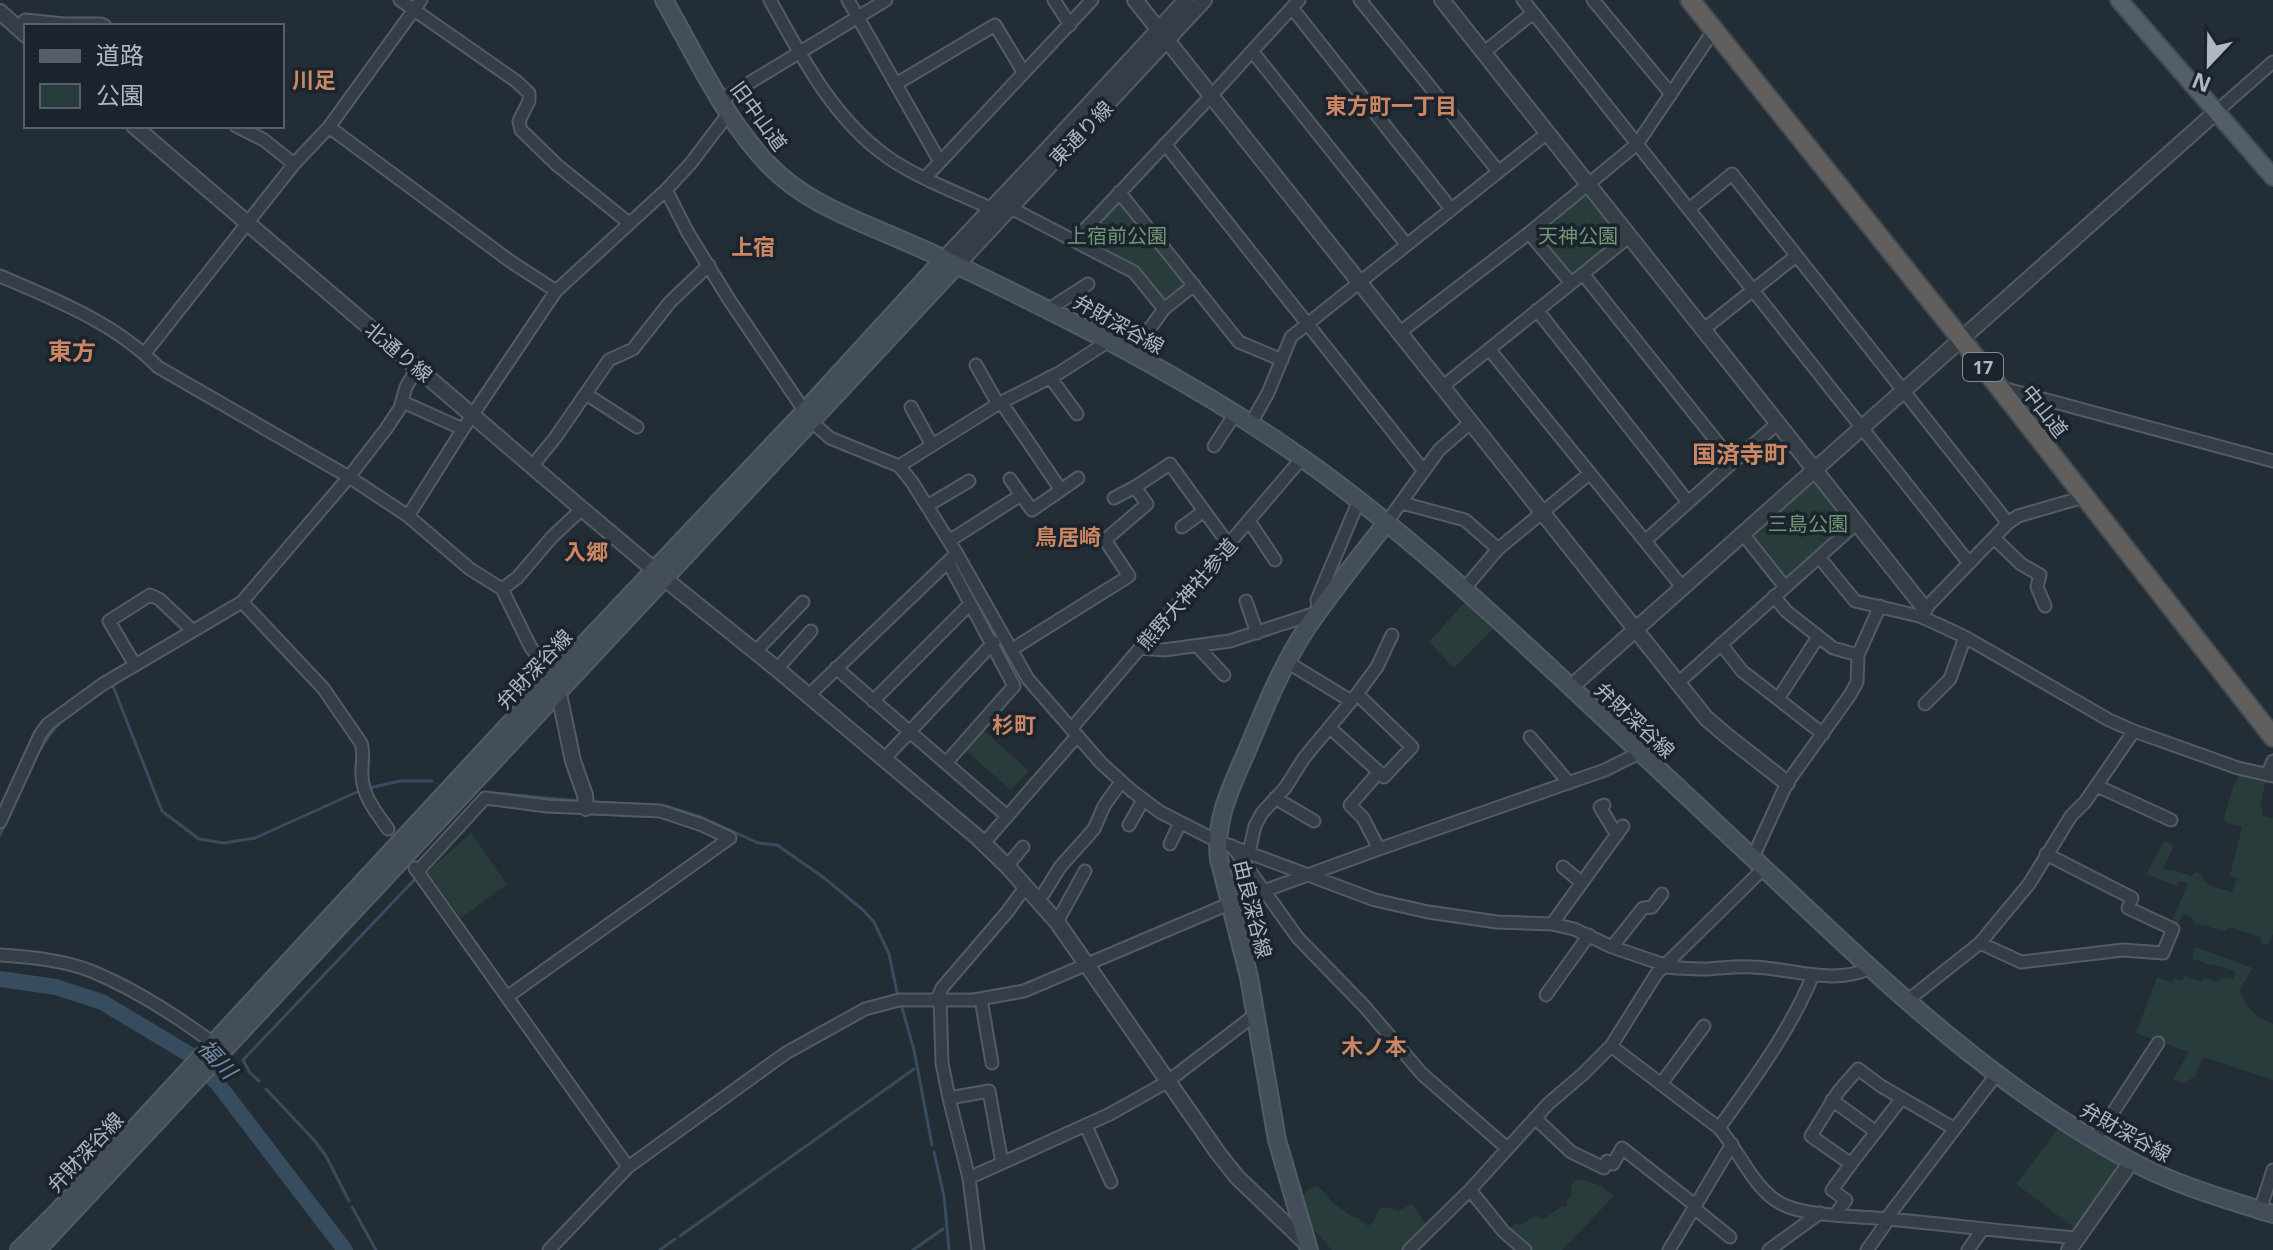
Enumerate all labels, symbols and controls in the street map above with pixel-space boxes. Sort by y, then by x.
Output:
legend [24,24,284,128]
north arrow [2169,24,2249,104]
text: 道路 [96,38,144,71]
district label: 川足 [292,64,336,94]
text: N [2187,66,2215,101]
street label: 旧中山道 [725,76,793,156]
text: 公園 [96,78,144,111]
district label: 東方町一丁目 [1325,90,1457,120]
street label: 東通り線 [1044,95,1118,171]
park label: 上宿前公園 [1067,222,1167,249]
park label: 天神公園 [1538,222,1618,249]
district label: 上宿 [731,231,775,261]
street label: 弁財深谷線 [1069,288,1169,360]
street label: 北通り線 [360,316,438,388]
district label: 東方 [48,334,96,367]
road number: 17 [1963,353,2003,381]
street label: 中山道 [2016,379,2074,443]
district label: 国済寺町 [1692,437,1788,470]
park label: 三島公園 [1768,510,1848,537]
district label: 鳥居崎 [1035,521,1101,551]
street label: 熊野大神社参道 [1131,532,1243,656]
district label: 入郷 [564,536,608,566]
street label: 弁財深谷線 [490,623,578,715]
street label: 弁財深谷線 [1589,676,1681,764]
district label: 杉町 [992,709,1036,739]
street label: 由良深谷線 [1228,857,1278,961]
district label: 木ノ本 [1341,1031,1407,1061]
water label: 福川 [192,1032,245,1086]
street label: 弁財深谷線 [2076,1096,2176,1168]
street label: 弁財深谷線 [41,1106,129,1198]

